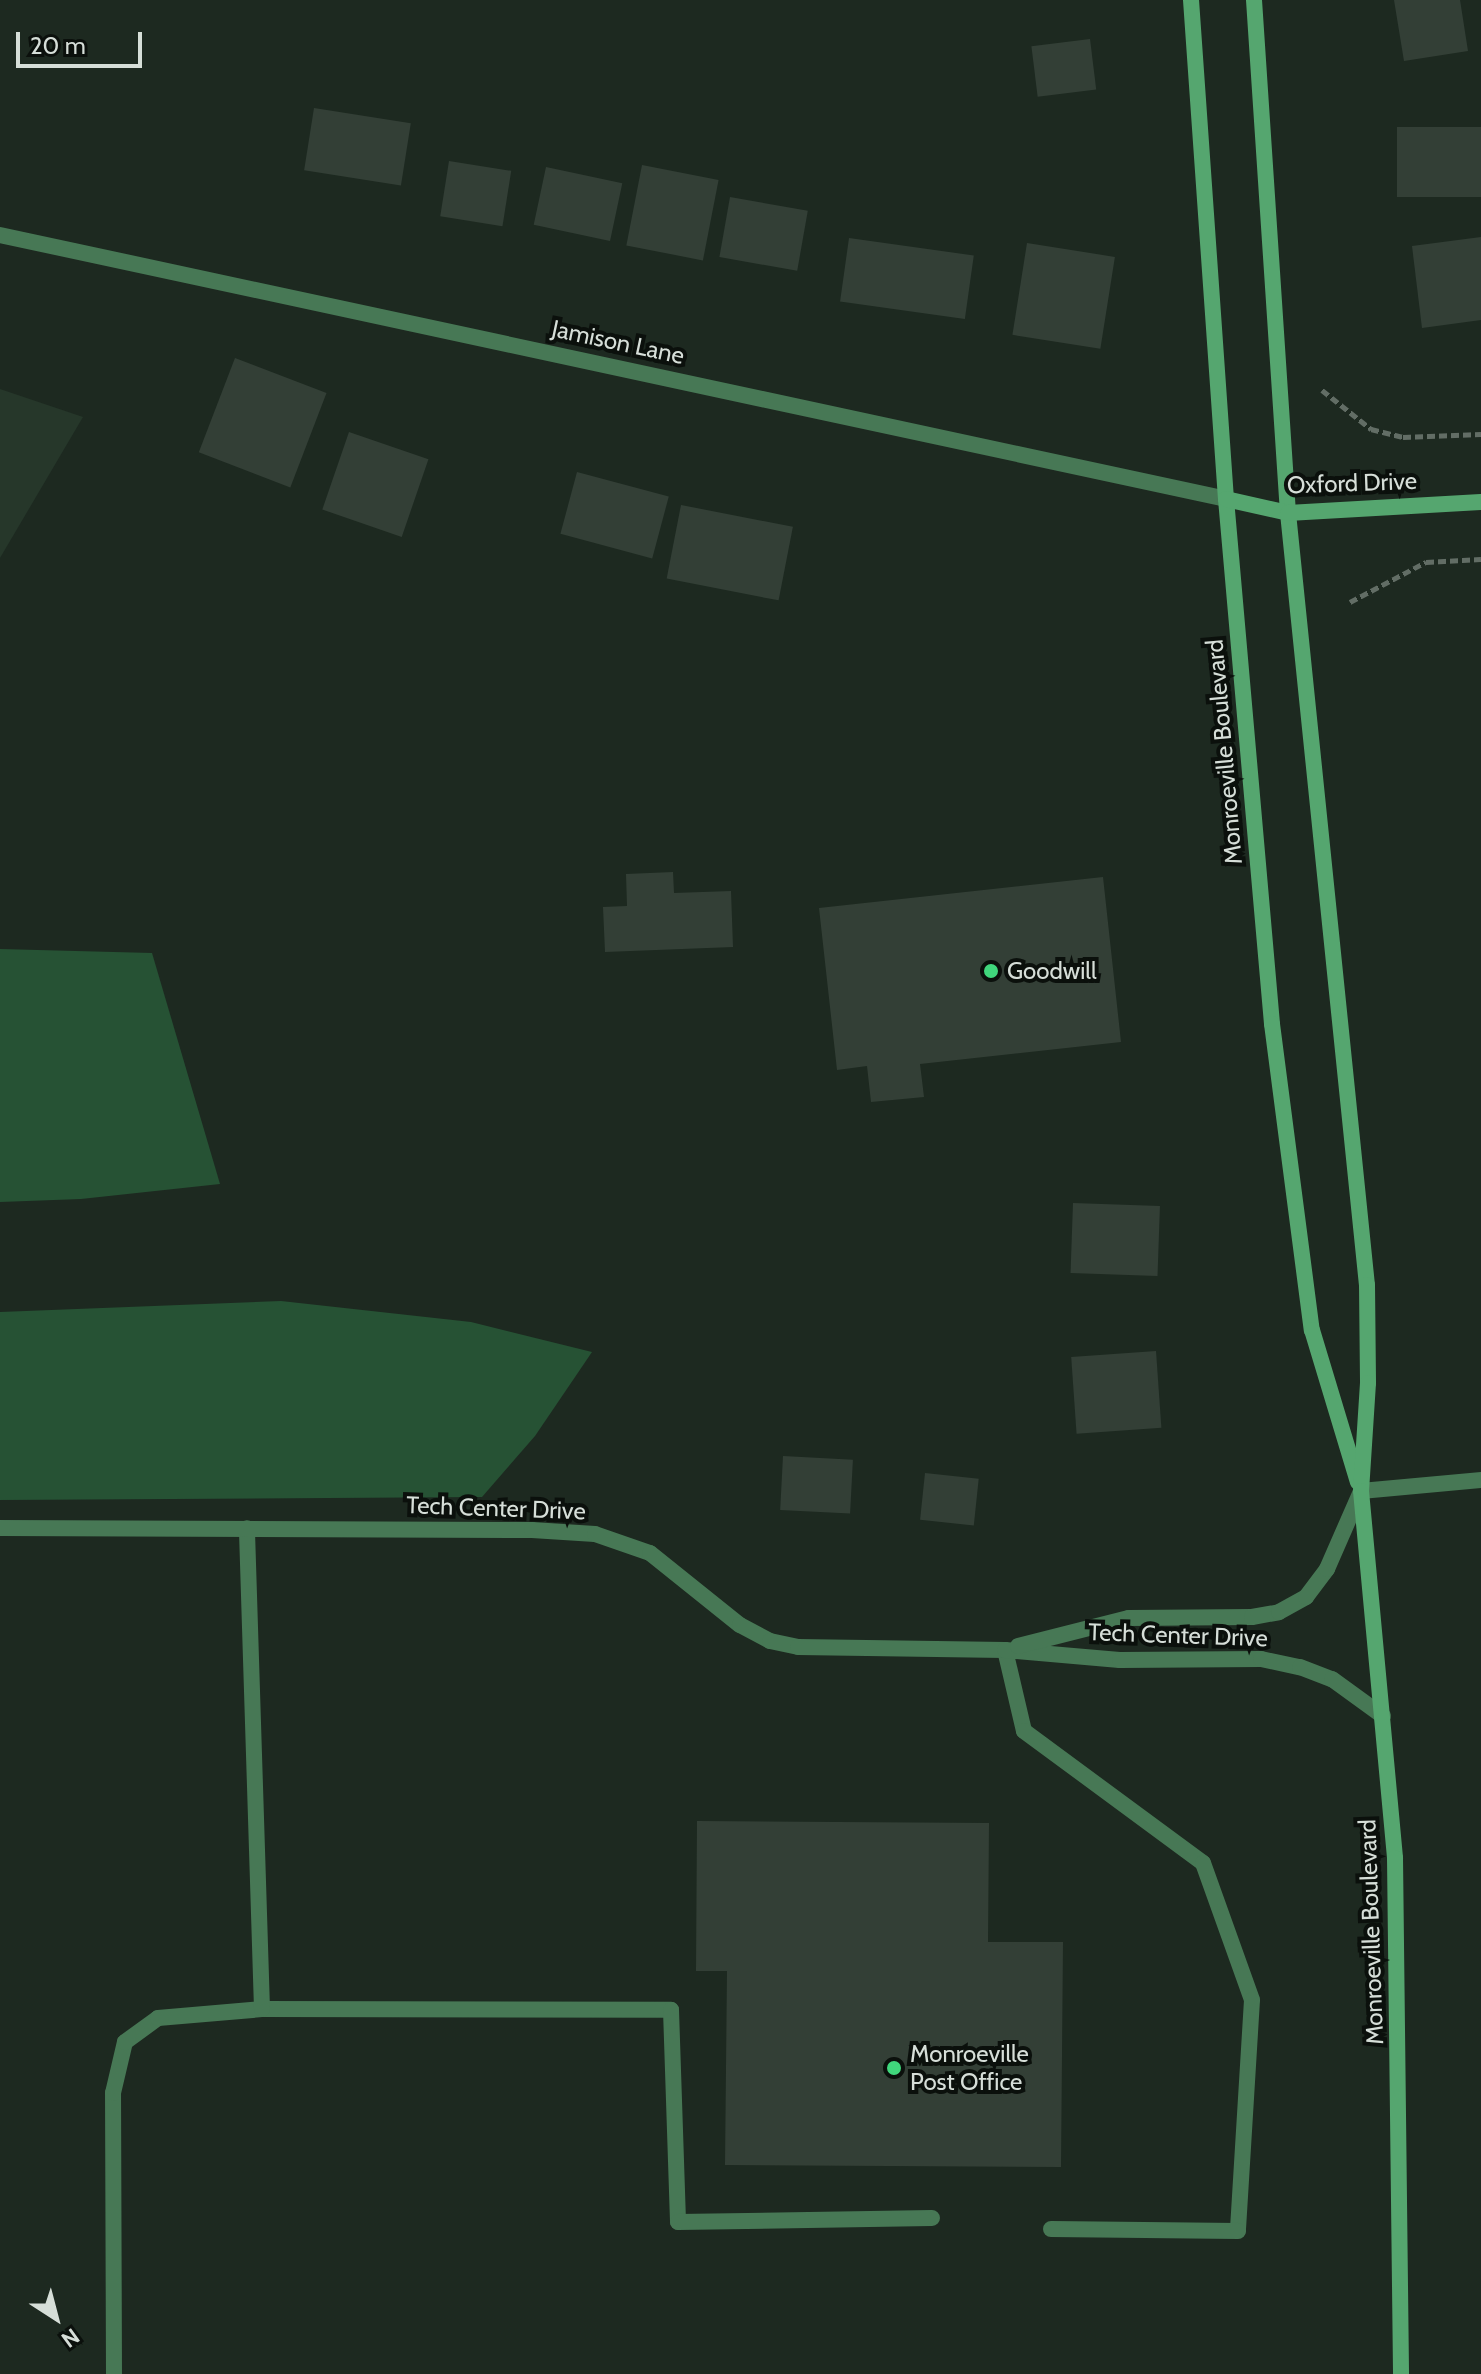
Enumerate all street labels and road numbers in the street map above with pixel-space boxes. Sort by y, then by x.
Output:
street label: Jamison Lane [549,314,687,370]
street label: Oxford Drive [1286,466,1418,500]
street label: Monroeville Boulevard [1200,638,1248,866]
street label: Tech Center Drive [406,1490,586,1526]
street label: Tech Center Drive [1088,1617,1268,1653]
street label: Monroeville Boulevard [1353,1819,1389,2045]

